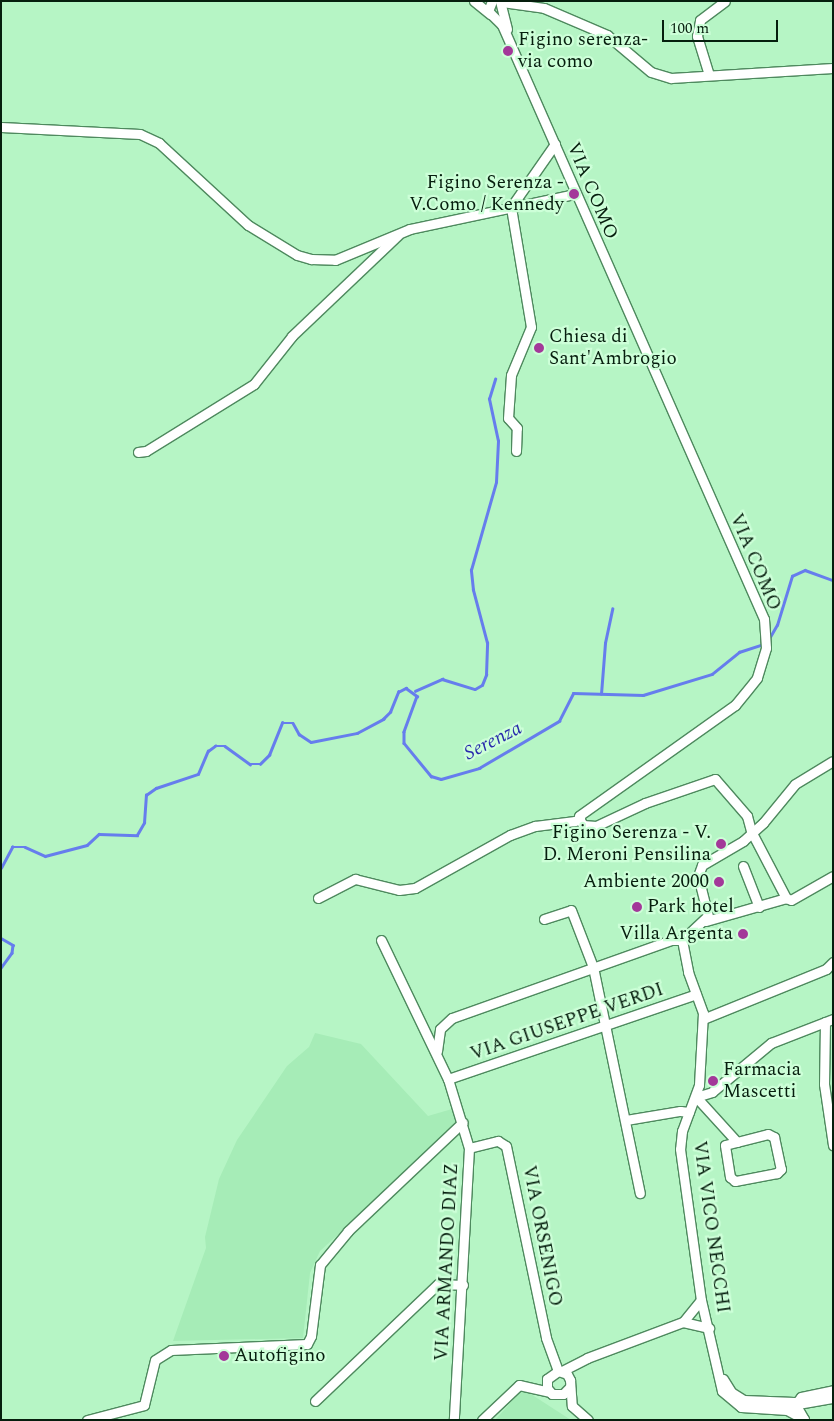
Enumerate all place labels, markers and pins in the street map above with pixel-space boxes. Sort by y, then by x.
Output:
place label: Figino serenza- via como [518,29,648,73]
marker: Figino serenza- via como [502,45,514,57]
place label: Figino Serenza - V.Como / Kennedy [409,172,564,216]
marker: Figino Serenza - V.Como / Kennedy [568,188,580,200]
place label: Chiesa di Sant'Ambrogio [549,326,677,370]
marker: Chiesa di Sant'Ambrogio [533,342,545,354]
place label: Figino Serenza - V. D. Meroni Pensilina [543,822,711,866]
marker: Figino Serenza - V. D. Meroni Pensilina [715,838,727,850]
place label: Ambiente 2000 [583,871,709,893]
marker: Ambiente 2000 [713,876,725,888]
place label: Park hotel [647,896,734,918]
marker: Park hotel [631,901,643,913]
place label: Villa Argenta [620,923,733,945]
marker: Villa Argenta [737,928,749,940]
place label: Farmacia Mascetti [723,1059,801,1103]
marker: Farmacia Mascetti [707,1075,719,1087]
place label: Autofigino [234,1345,326,1367]
marker: Autofigino [218,1350,230,1362]

